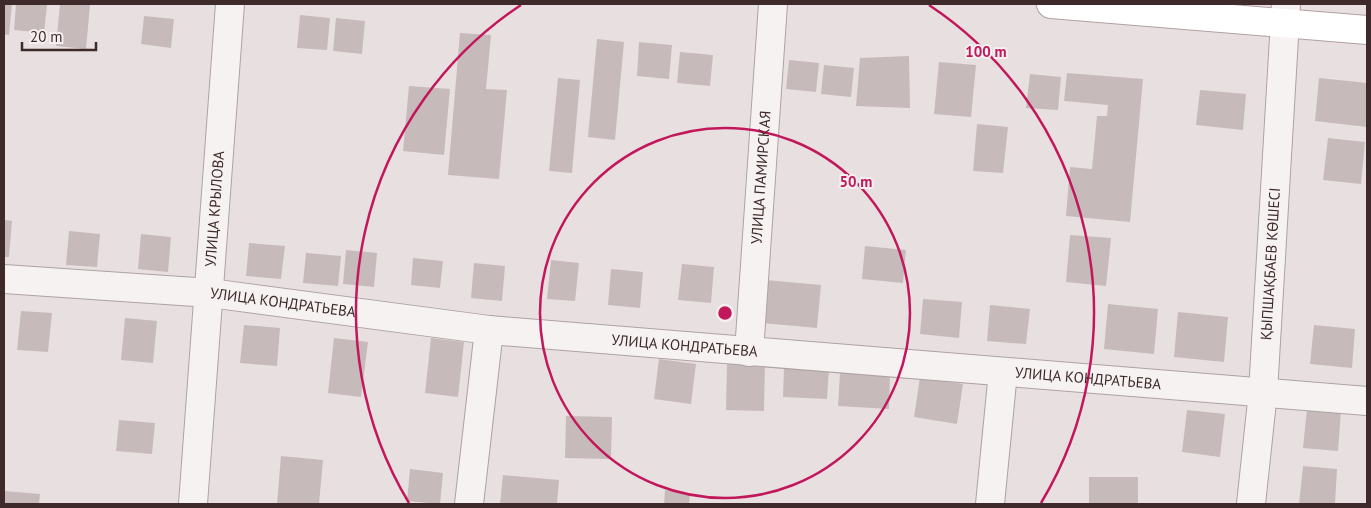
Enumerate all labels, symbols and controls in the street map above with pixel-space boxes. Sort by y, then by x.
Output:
scale bar [22,20,96,52]
text: 20 m [30,27,63,46]
text: 100 m [965,42,1007,61]
street label: УЛИЦА ПАМИРСКАЯ [746,110,775,245]
street label: УЛИЦА КРЫЛОВА [201,150,228,267]
text: 50 m [840,172,872,191]
street label: ҚЫПШАҚБАЕВ КӨШЕСІ [1256,187,1284,341]
street label: УЛИЦА КОНДРАТЬЕВА [209,283,357,321]
centre of rings [716,304,734,322]
street label: УЛИЦА КОНДРАТЬЕВА [611,330,759,361]
street label: УЛИЦА КОНДРАТЬЕВА [1014,363,1162,393]

